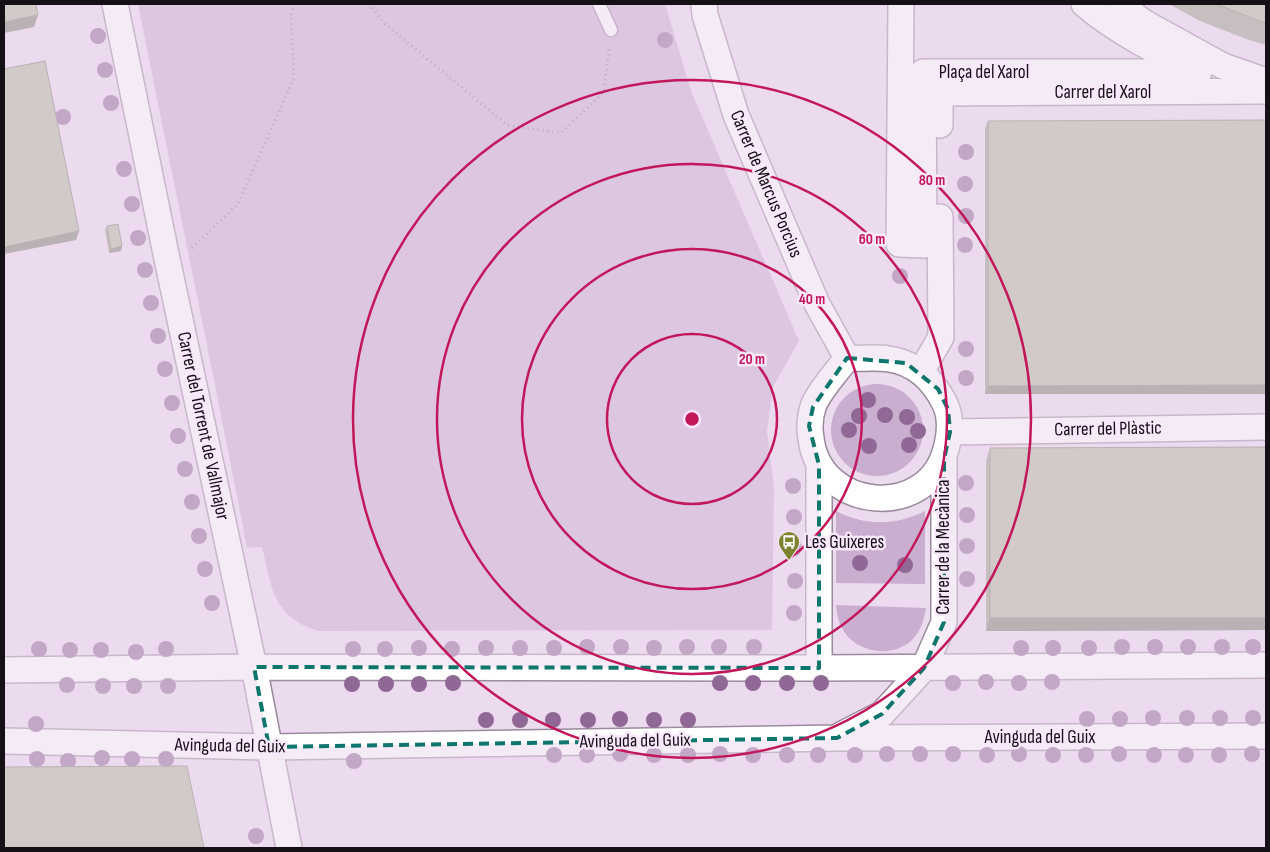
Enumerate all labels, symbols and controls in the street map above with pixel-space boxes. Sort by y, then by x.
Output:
street label: Plaça del Xarol [939,61,1029,84]
street label: Carrer del Xarol [1055,81,1151,104]
street label: Carrer de Marcus Porcius [725,107,807,261]
text: 80 m [919,171,945,190]
text: 60 m [859,230,885,249]
text: 40 m [799,290,825,309]
street label: Carrer del Torrent de Vallmajor [172,330,234,523]
text: 20 m [739,350,765,369]
centre of rings [683,410,701,428]
street label: Carrer del Plàstic [1054,417,1162,441]
street label: Carrer de la Mecànica [932,479,955,615]
bus stop icon: Les Guixeres [777,530,801,561]
place label: Les Guixeres [805,531,885,554]
street label: Avinguda del Guix [984,726,1095,749]
street label: Avinguda del Guix [578,729,691,753]
street label: Avinguda del Guix [173,734,286,758]

